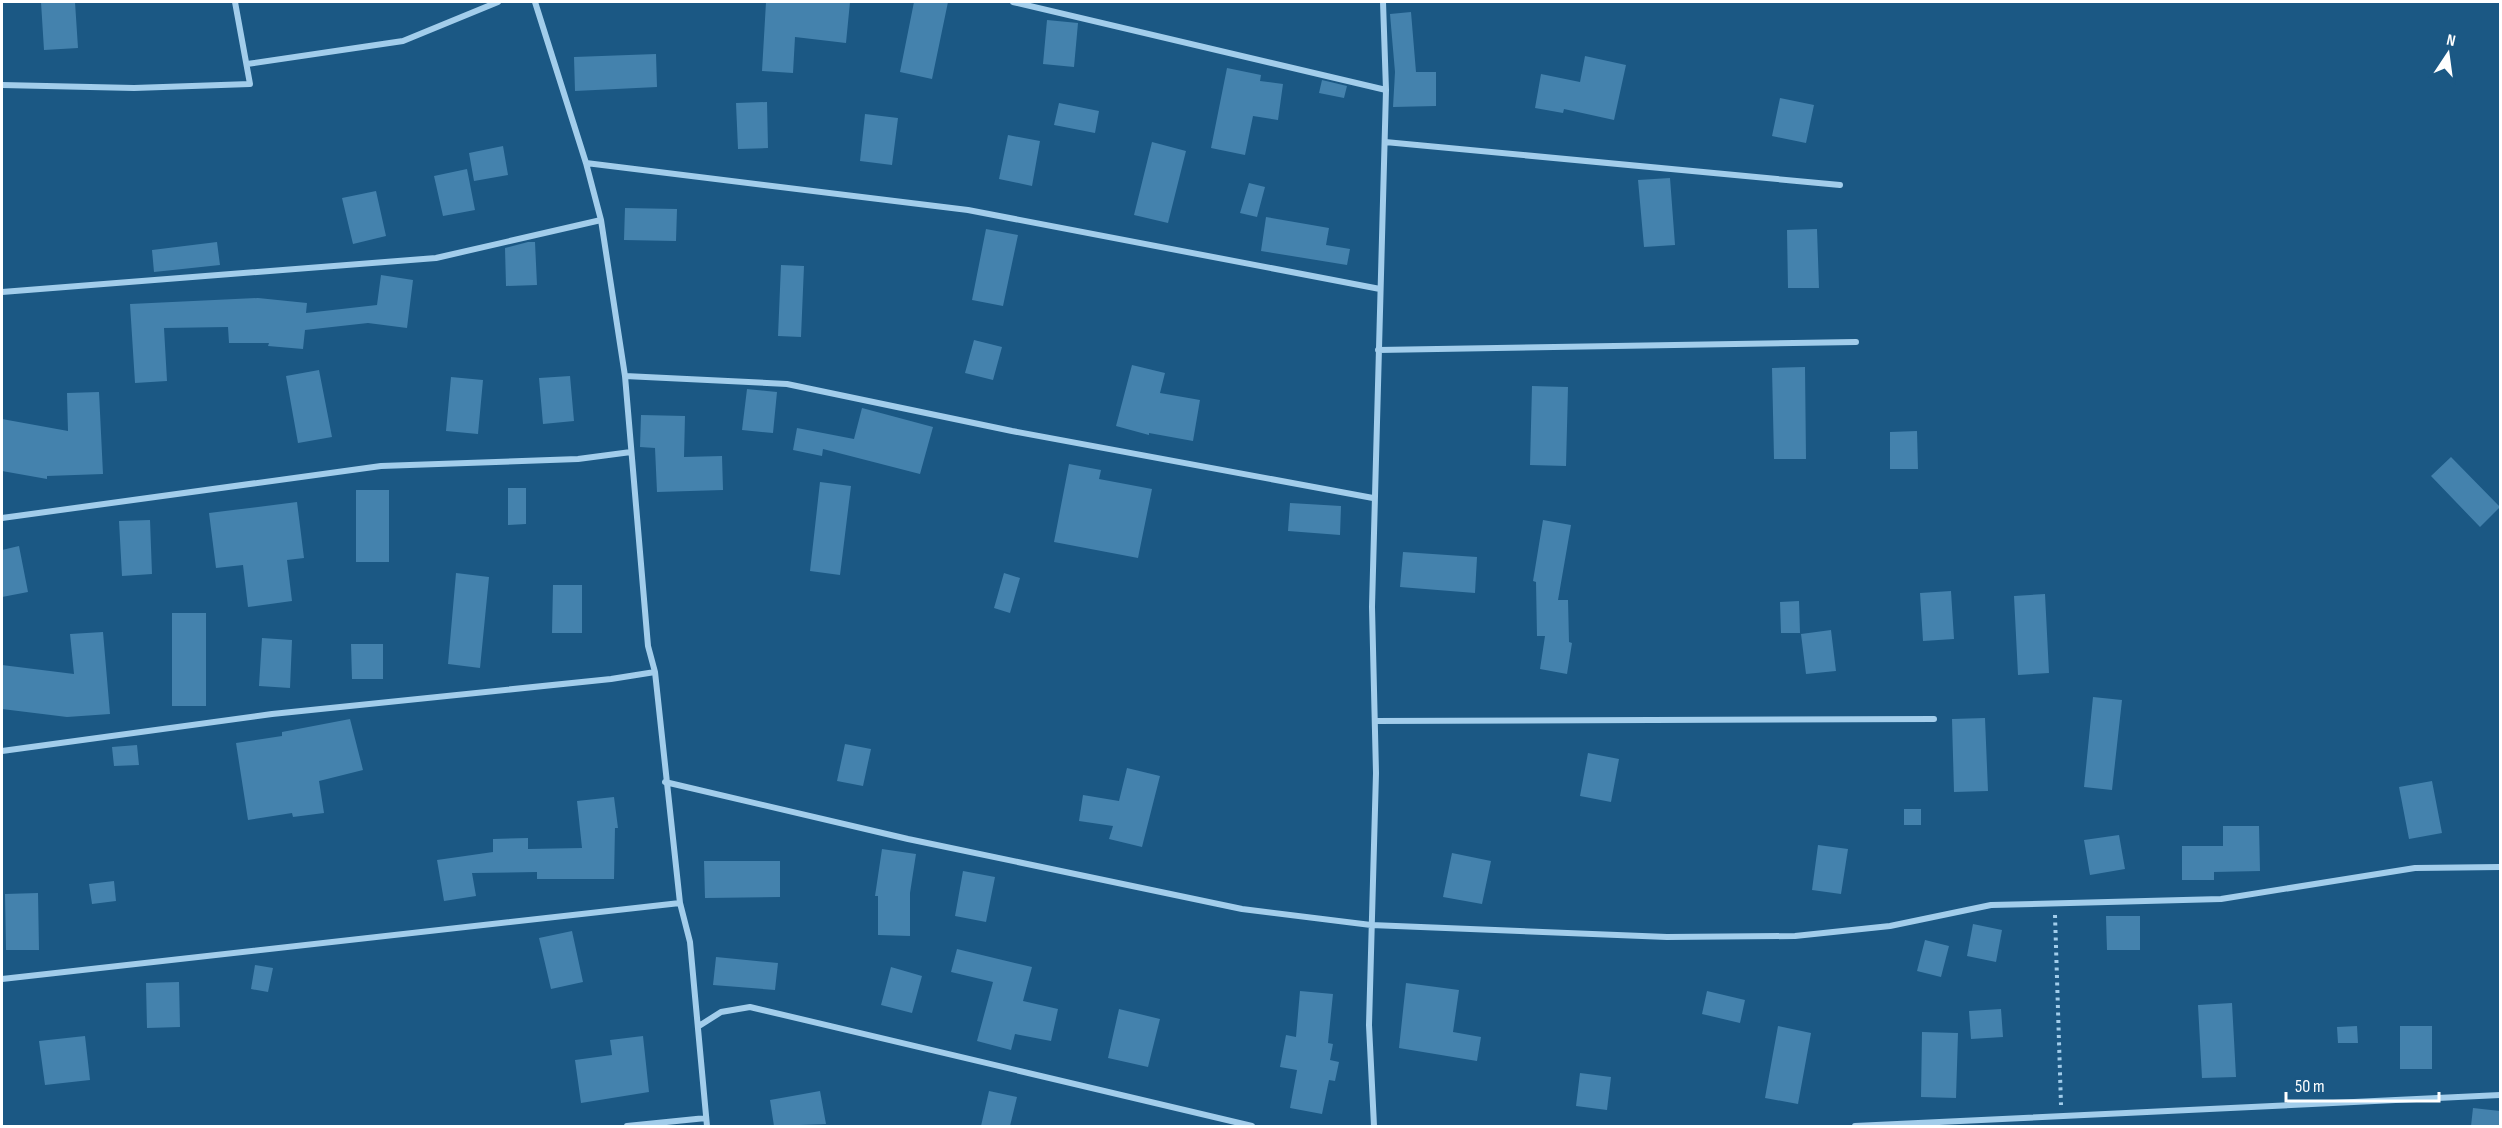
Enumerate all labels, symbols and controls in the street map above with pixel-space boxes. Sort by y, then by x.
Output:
north arrow [2418,24,2478,84]
text: N [2445,31,2457,51]
scale bar [2286,1065,2439,1103]
text: 50 m [2295,1076,2325,1097]

